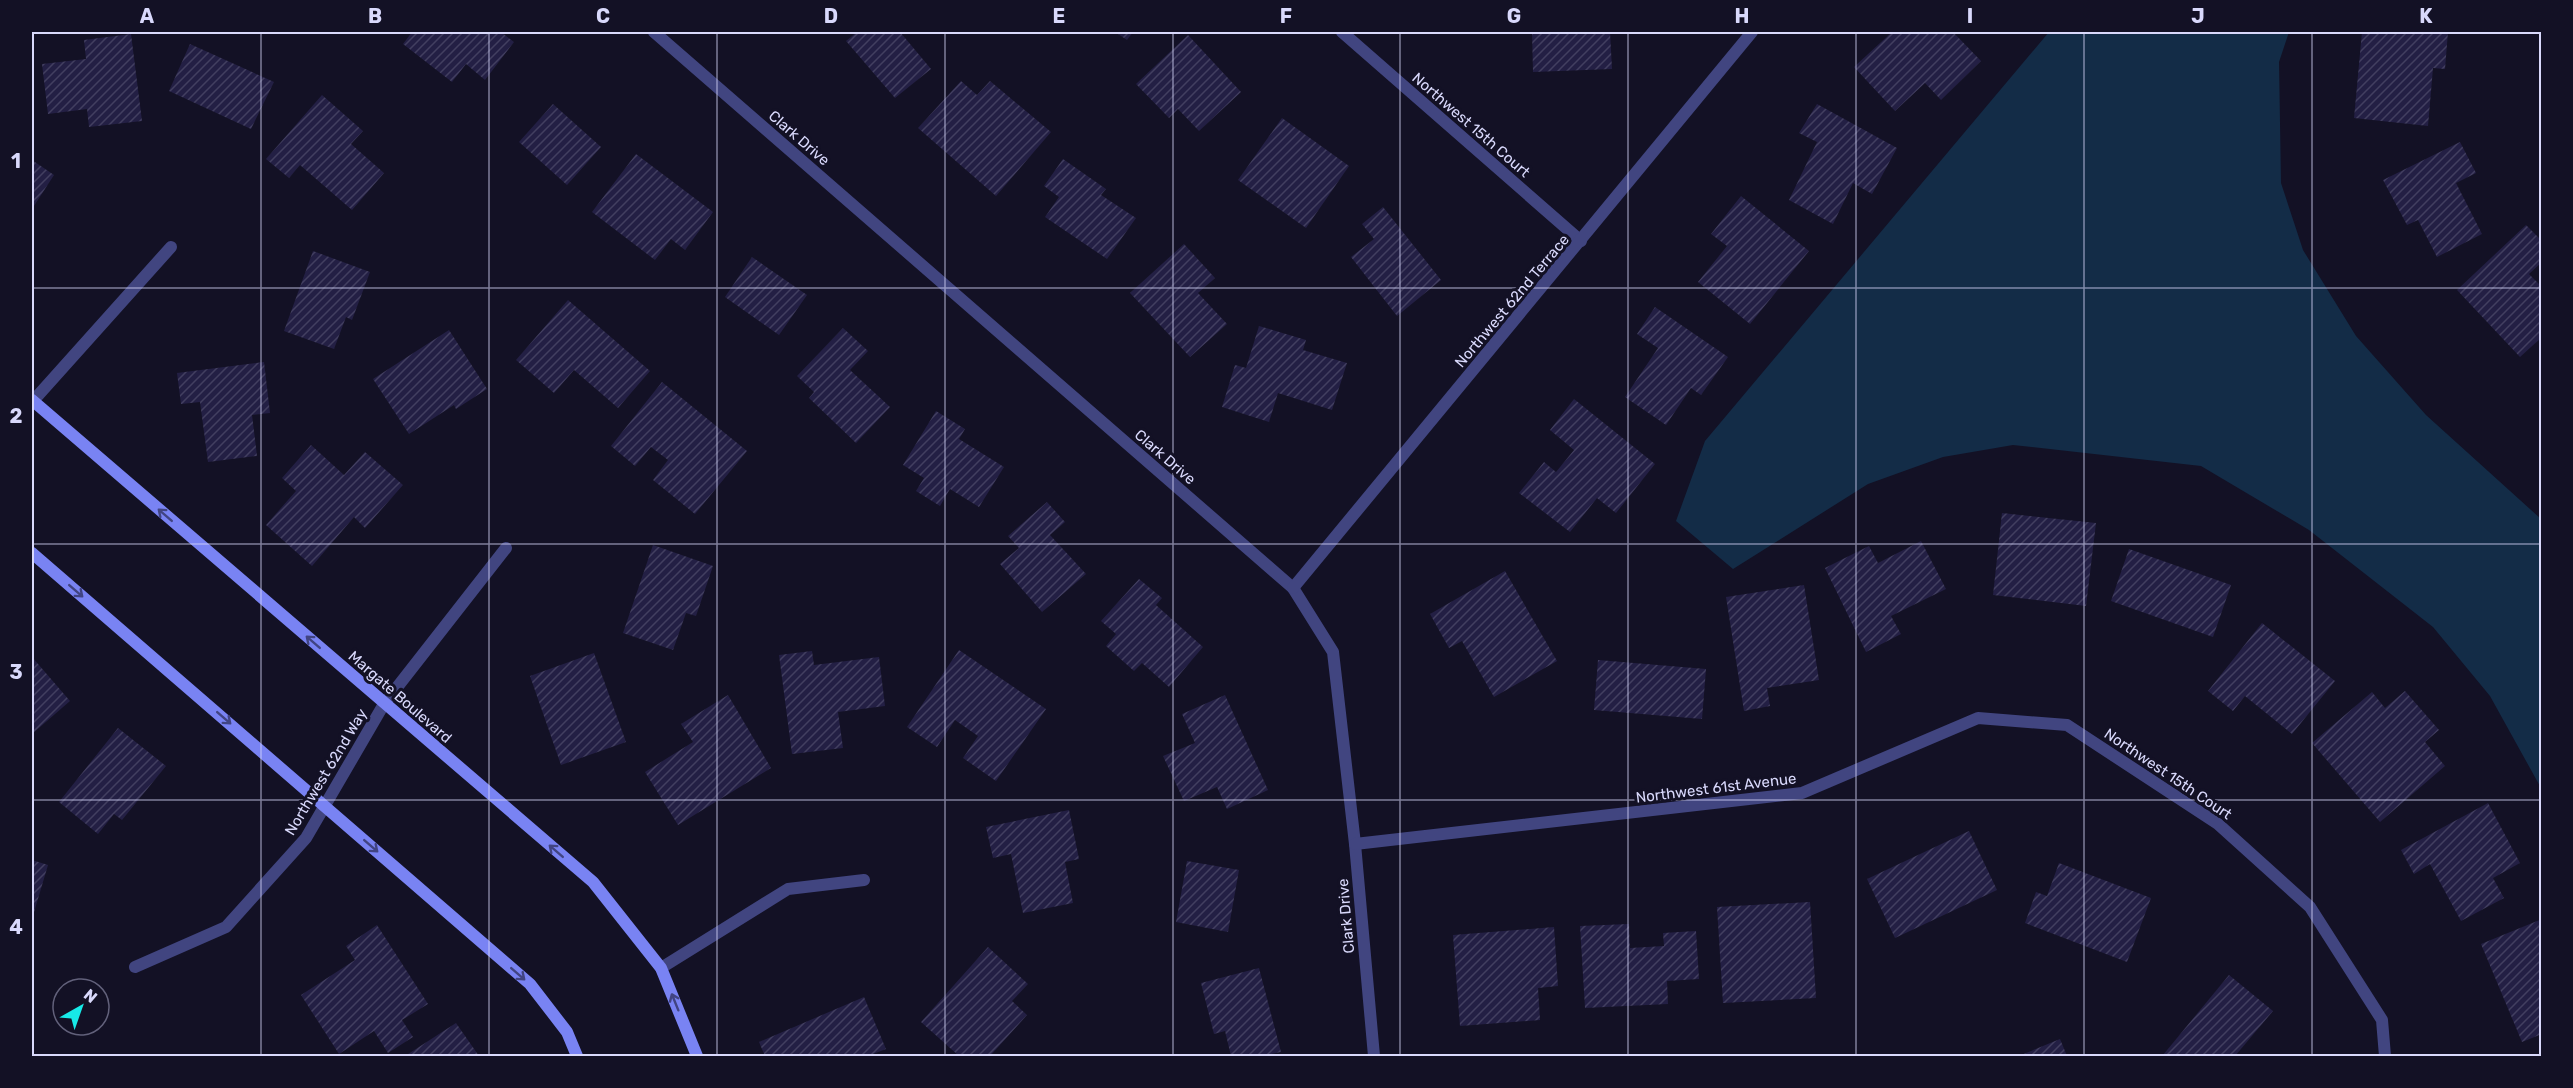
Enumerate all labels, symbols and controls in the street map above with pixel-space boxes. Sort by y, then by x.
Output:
text: A [140,4,155,28]
text: B [368,4,382,28]
text: C [596,4,610,28]
text: D [824,4,838,28]
text: E [1053,4,1065,28]
text: F [1280,4,1292,28]
text: G [1507,4,1521,28]
text: H [1735,4,1749,28]
text: I [1967,4,1973,28]
text: J [2191,4,2205,28]
text: K [2419,4,2433,28]
street label: Northwest 15th Court [1408,69,1534,181]
street label: Clark Drive [765,107,833,169]
text: 1 [11,149,21,173]
street label: Northwest 62nd Terrace [1451,231,1573,371]
text: 2 [10,404,23,428]
street label: Clark Drive [1131,426,1199,488]
one-way arrow [158,508,173,522]
one-way arrow [68,585,84,598]
one-way arrow [306,635,321,649]
street label: Margate Boulevard [345,647,455,747]
text: 3 [9,660,23,684]
street label: Northwest 62nd Way [281,705,371,839]
one-way arrow [216,712,232,725]
street label: Northwest 15th Court [2101,725,2235,824]
street label: Northwest 61st Avenue [1635,769,1797,807]
one-way arrow [363,839,378,853]
one-way arrow [549,844,564,858]
street label: Clark Drive [1334,878,1358,954]
text: 4 [9,915,23,939]
one-way arrow [510,967,525,981]
north arrow [51,977,111,1037]
text: N [80,985,101,1007]
one-way arrow [669,994,680,1012]

